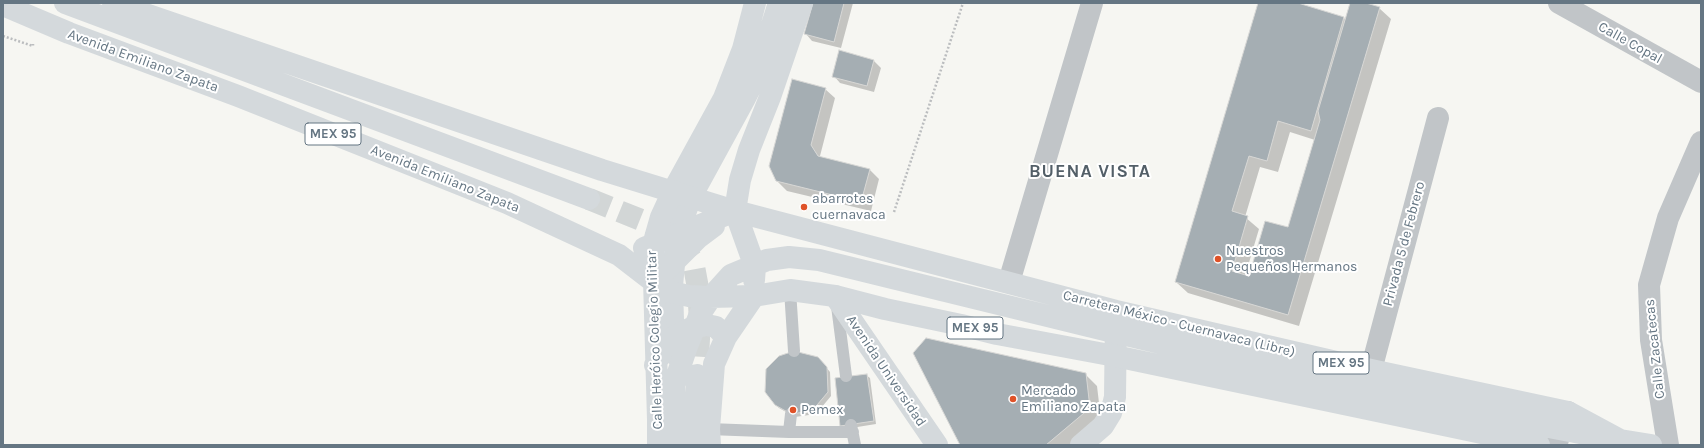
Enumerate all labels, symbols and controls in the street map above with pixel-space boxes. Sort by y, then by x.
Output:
street label: Calle Copal [1595,19,1665,67]
street label: Avenida Emiliano Zapata [65,26,221,96]
road number: MEX 95 [305,123,361,145]
street label: Avenida Emiliano Zapata [368,141,522,217]
district label: BUENA VISTA [1029,161,1151,183]
street label: Privada 5 de Febrero [1379,180,1429,308]
place label: abarrotes cuernavaca [812,191,886,224]
marker: abarrotes cuernavaca [799,202,809,212]
place label: Nuestros Pequeños Hermanos [1226,243,1357,276]
street label: Calle Heróico Colegio Militar [643,250,667,430]
marker: Nuestros Pequeños Hermanos [1213,254,1223,264]
street label: Carretera México - Cuernavaca (Libre) [1061,287,1297,361]
street label: Calle Zacatecas [1641,298,1669,400]
street label: Avenida Universidad [842,312,930,430]
road number: MEX 95 [947,317,1003,339]
road number: MEX 95 [1313,352,1369,374]
place label: Mercado Emiliano Zapata [1021,383,1126,416]
marker: Mercado Emiliano Zapata [1008,394,1018,404]
place label: Pemex [801,402,843,418]
marker: Pemex [788,405,798,415]

